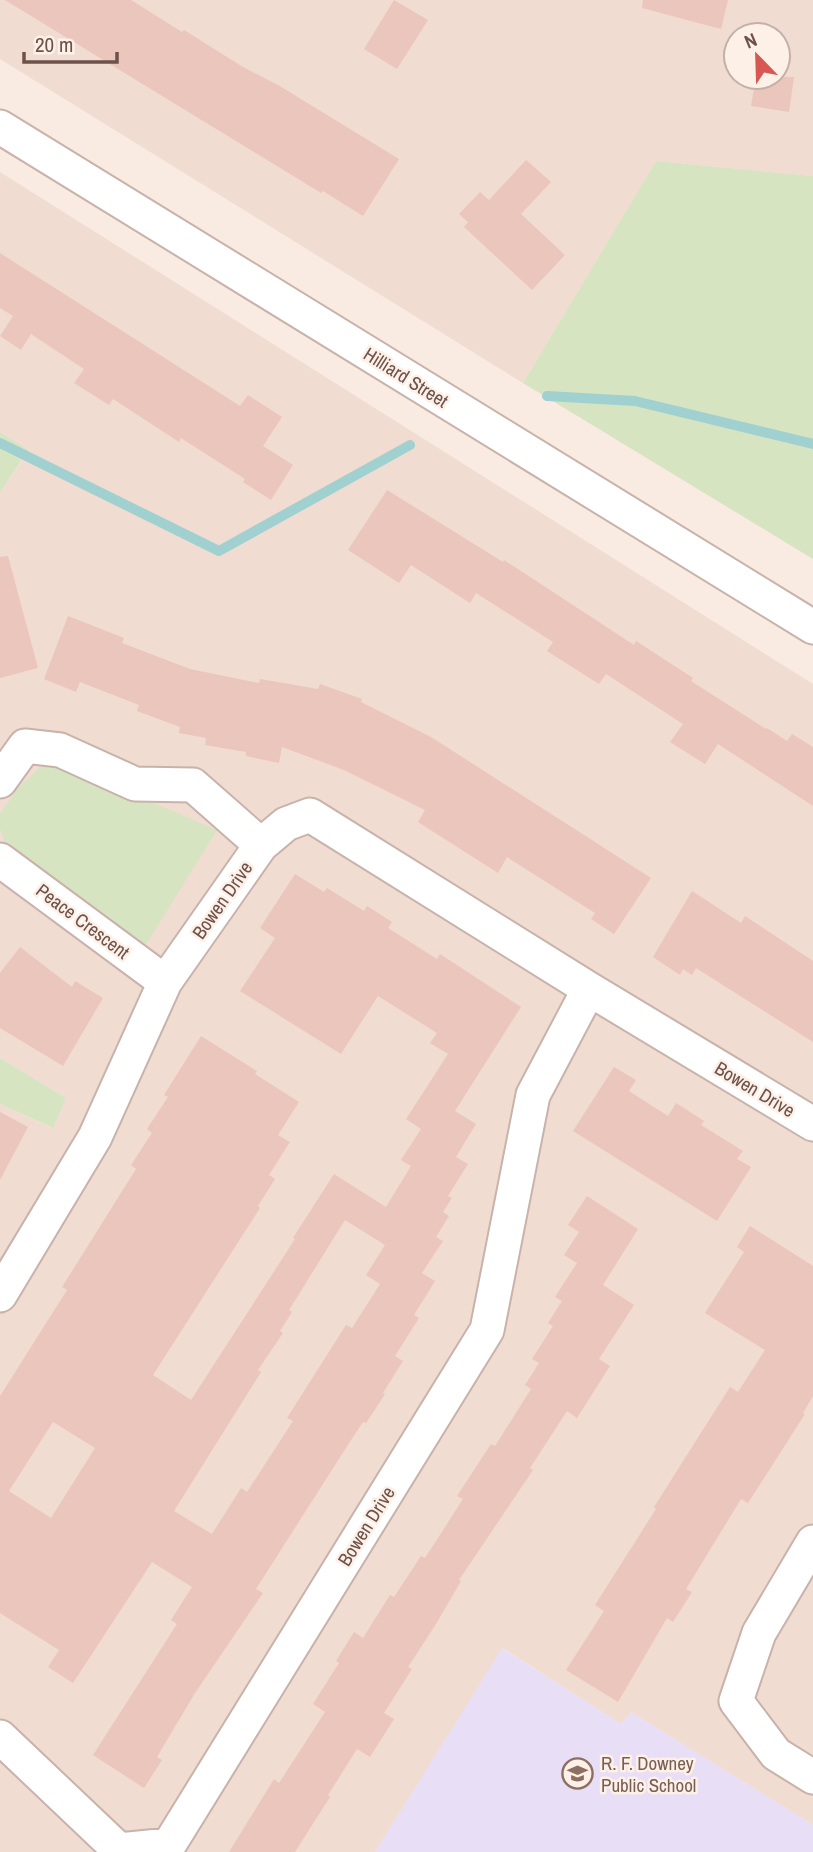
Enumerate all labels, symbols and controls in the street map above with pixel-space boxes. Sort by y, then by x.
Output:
scale bar [24,21,117,65]
north arrow [722,21,792,91]
text: N [740,26,761,55]
text: 20 m [35,30,73,59]
street label: Hilliard Street [359,341,454,414]
street label: Bowen Drive [186,856,258,944]
street label: Peace Crescent [31,877,136,965]
street label: Bowen Drive [710,1055,800,1123]
street label: Bowen Drive [331,1481,401,1571]
place label: R. F. Downey Public School [601,1750,696,1798]
school or university icon: R. F. Downey Public School [561,1757,595,1791]

